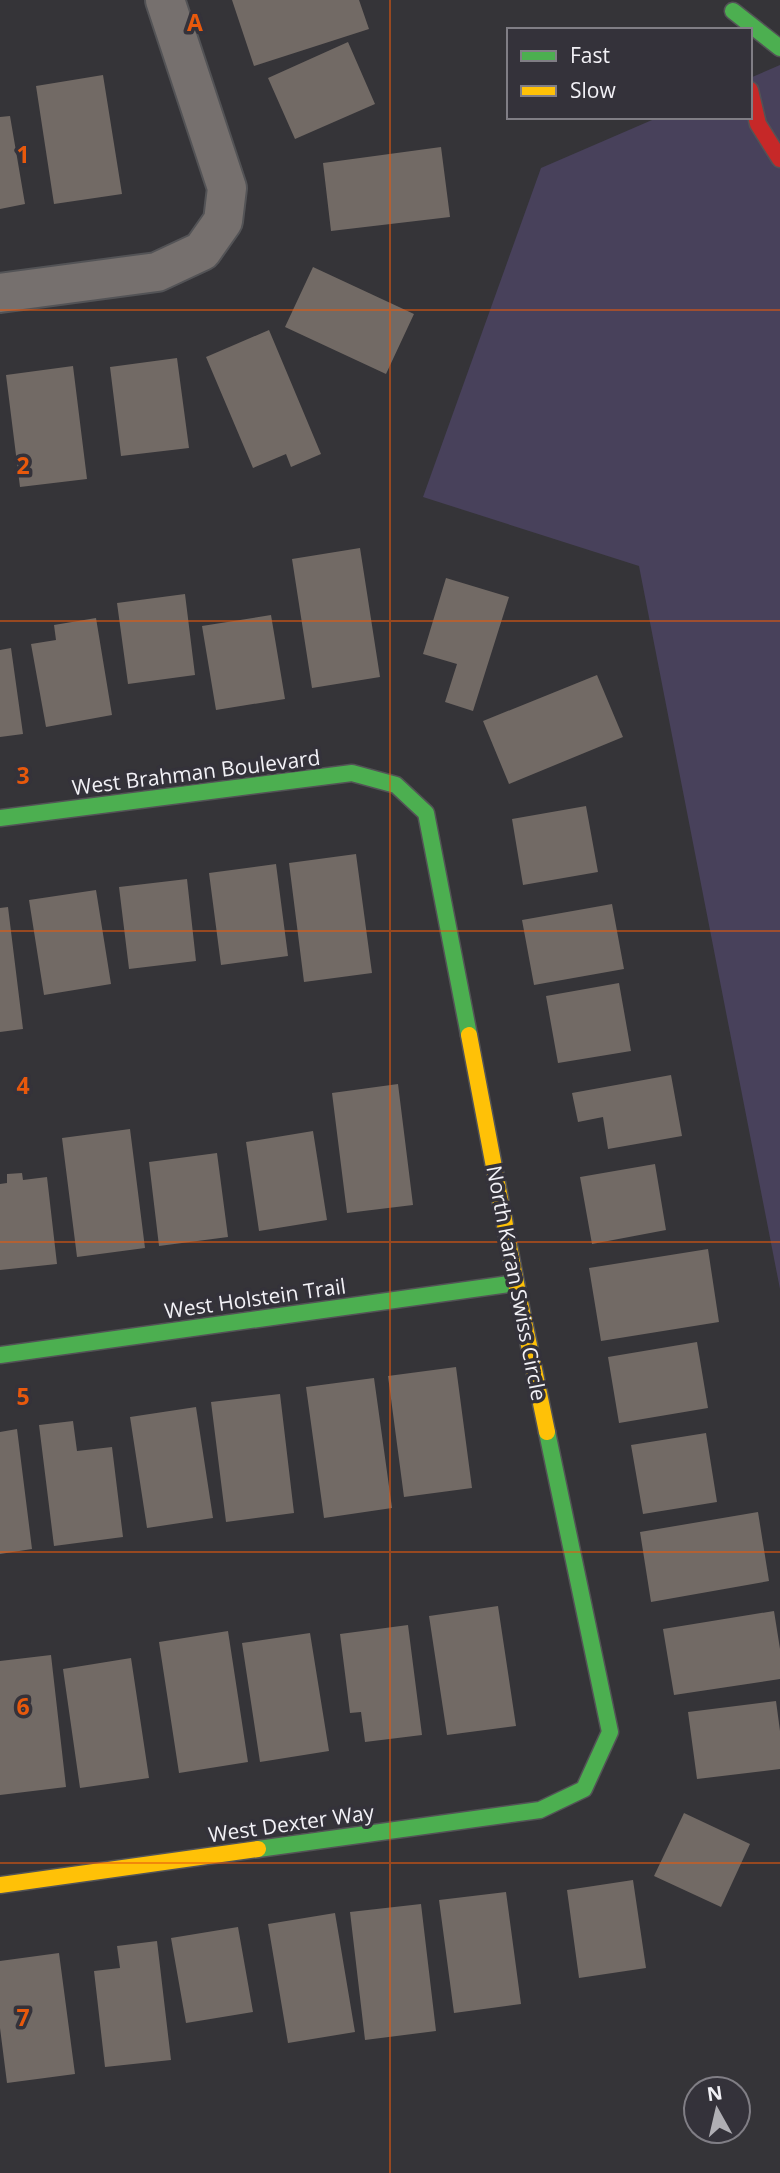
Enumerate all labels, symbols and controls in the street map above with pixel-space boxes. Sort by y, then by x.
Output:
text: A [187,6,203,38]
legend [507,28,752,119]
text: Fast [570,41,610,69]
text: Slow [570,76,616,104]
text: 1 [16,138,30,170]
text: 2 [16,449,30,481]
street label: West Brahman Boulevard [70,743,322,801]
text: 3 [16,759,30,791]
text: 4 [16,1069,30,1101]
street label: North Karan Swiss Circle [480,1163,554,1403]
street label: West Holstein Trail [162,1271,348,1325]
text: 5 [16,1380,30,1412]
text: 6 [16,1690,30,1722]
street label: West Dexter Way [206,1797,376,1848]
text: 7 [16,2001,30,2033]
north arrow [682,2075,752,2145]
text: N [705,2079,724,2107]

